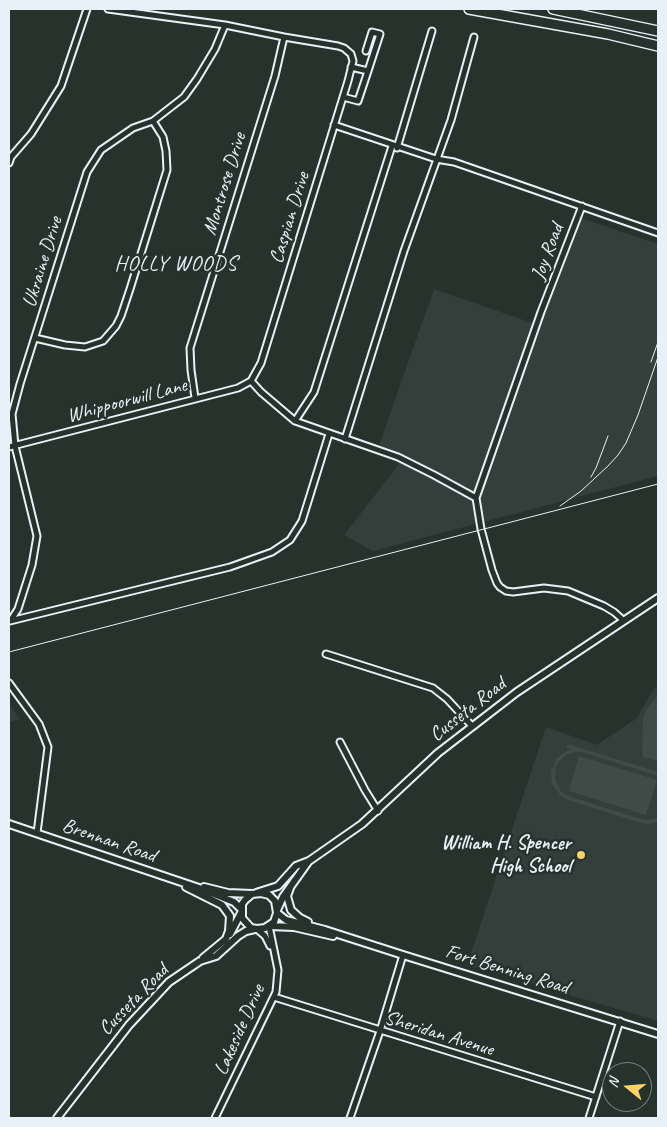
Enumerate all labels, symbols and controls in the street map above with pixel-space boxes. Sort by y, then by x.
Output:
street label: Montrose Drive [198,130,252,238]
street label: Caspian Drive [265,169,315,267]
street label: Ukraine Drive [18,214,68,310]
street label: Joy Road [526,221,570,283]
district label: HOLLY WOODS [114,251,238,277]
street label: Whippoorwill Lane [65,374,189,428]
street label: Cusseta Road [425,673,511,747]
street label: Brennan Road [59,814,159,868]
place label: William H. Spencer High School [441,832,571,879]
marker: William H. Spencer High School [575,849,587,861]
street label: Fort Benning Road [443,940,571,1000]
street label: Cusseta Road [94,959,174,1041]
street label: Lakeside Drive [209,981,271,1079]
street label: Sheridan Avenue [382,1006,496,1062]
north arrow [602,1062,652,1112]
text: N [604,1076,623,1089]

